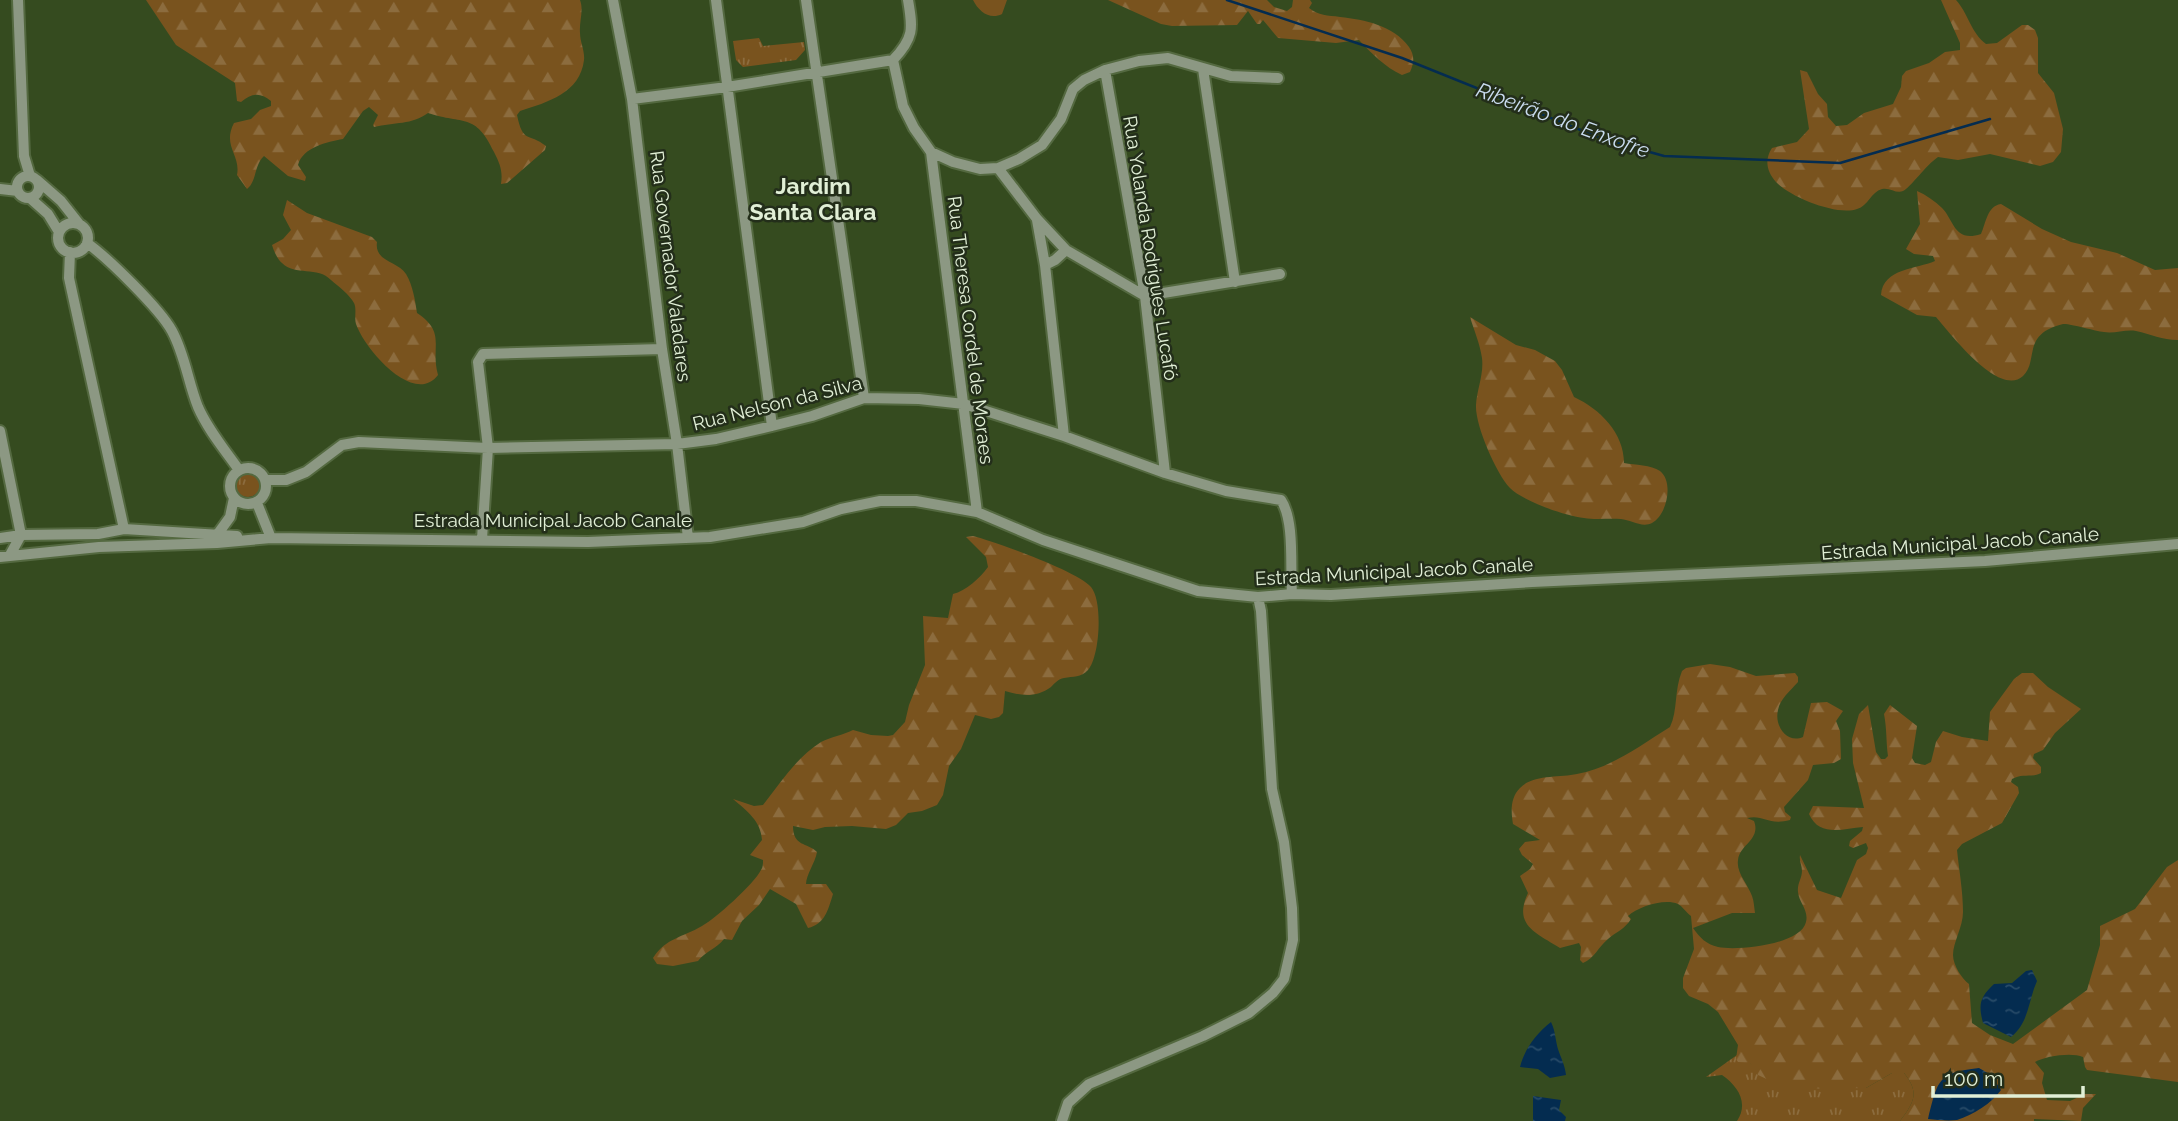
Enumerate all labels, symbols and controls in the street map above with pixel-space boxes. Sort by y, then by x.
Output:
water label: Ribeirão do Enxofre [1473,77,1653,163]
street label: Rua Yolanda Rodrigues Lucafó [1119,114,1183,382]
street label: Rua Governador Valadares [646,149,696,383]
district label: Jardim Santa Clara [750,172,876,225]
street label: Rua Theresa Cordel de Moraes [944,195,998,465]
street label: Rua Nelson da Silva [690,371,864,435]
street label: Estrada Municipal Jacob Canale [414,509,692,531]
street label: Estrada Municipal Jacob Canale [1820,522,2100,564]
street label: Estrada Municipal Jacob Canale [1254,553,1534,589]
scale bar [1933,1054,2084,1098]
text: 100 m [1944,1066,2003,1091]

